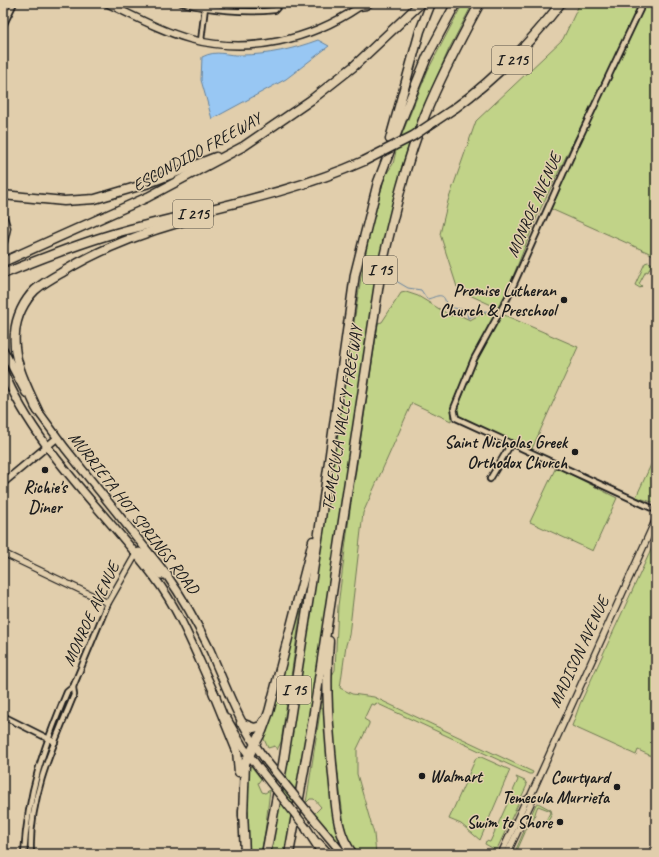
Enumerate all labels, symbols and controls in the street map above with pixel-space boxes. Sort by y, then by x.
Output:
road number: I 215 [492,46,532,74]
street label: ESCONDIDO FREEWAY [129,107,267,196]
street label: MONROE AVENUE [502,148,567,260]
road number: I 215 [173,200,213,228]
road number: I 15 [363,256,397,284]
place label: Promise Lutheran Church & Preschool [440,280,559,321]
marker: Promise Lutheran Church & Preschool [559,295,569,305]
street label: TEMECULA VALLEY FREEWAY [317,321,367,512]
street label: MURRIETA HOT SPRINGS ROAD [64,428,205,599]
place label: Saint Nicholas Greek Orthodox Church [444,432,569,473]
marker: Saint Nicholas Greek Orthodox Church [570,447,580,457]
marker: Richie's Diner [40,465,50,475]
place label: Richie's Diner [23,477,69,518]
street label: MONROE AVENUE [58,557,125,669]
street label: MADISON AVENUE [544,591,615,711]
road number: I 15 [277,676,311,704]
place label: Walmart [430,766,484,787]
place label: Courtyard Temecula Murrieta [502,767,612,808]
marker: Walmart [417,771,427,781]
marker: Courtyard Temecula Murrieta [612,782,622,792]
place label: Swim to Shore [467,812,554,833]
marker: Swim to Shore [555,817,565,827]

